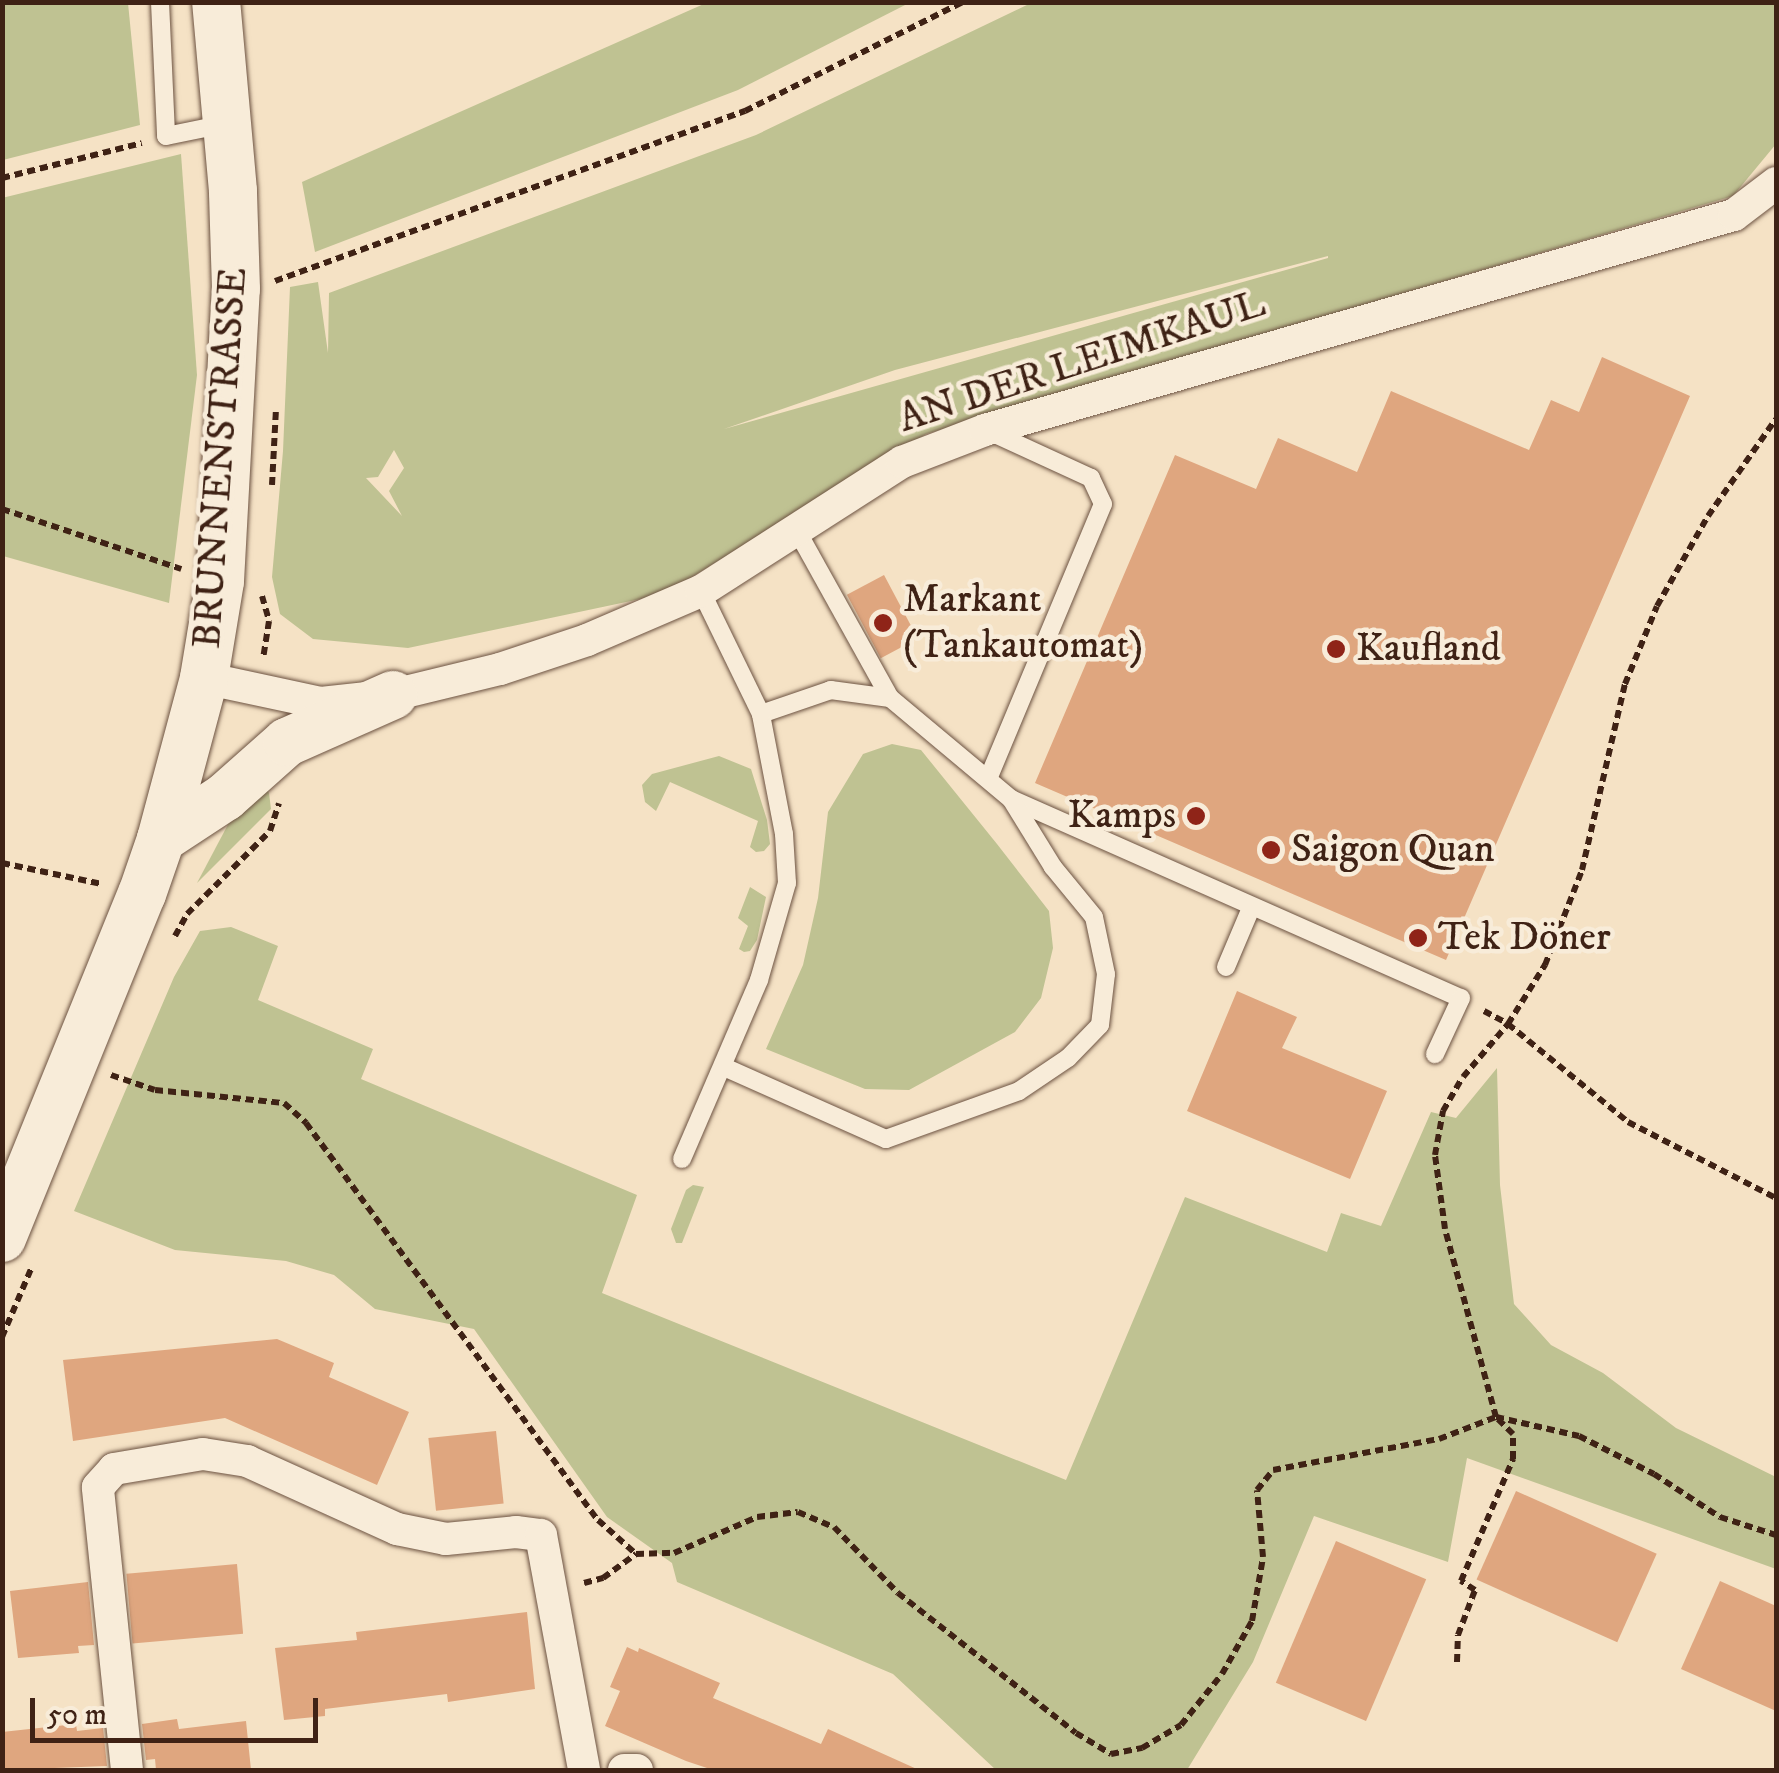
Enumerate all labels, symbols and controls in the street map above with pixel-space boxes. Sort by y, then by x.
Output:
street label: BRUNNENSTRASSE [184,266,258,650]
street label: AN DER LEIMKAUL [893,280,1271,444]
place label: Markant (Tankautomat) [903,576,1143,670]
marker: Markant (Tankautomat) [872,612,894,634]
place label: Kaufland [1356,625,1501,673]
marker: Kaufland [1325,638,1347,660]
place label: Kamps [1067,792,1176,840]
marker: Kamps [1185,805,1207,827]
place label: Saigon Quan [1291,826,1495,874]
marker: Saigon Quan [1260,839,1282,861]
place label: Tek Döner [1438,914,1611,962]
marker: Tek Döner [1407,927,1429,949]
scale bar [35,1678,322,1740]
text: 50 m [47,1697,107,1734]

